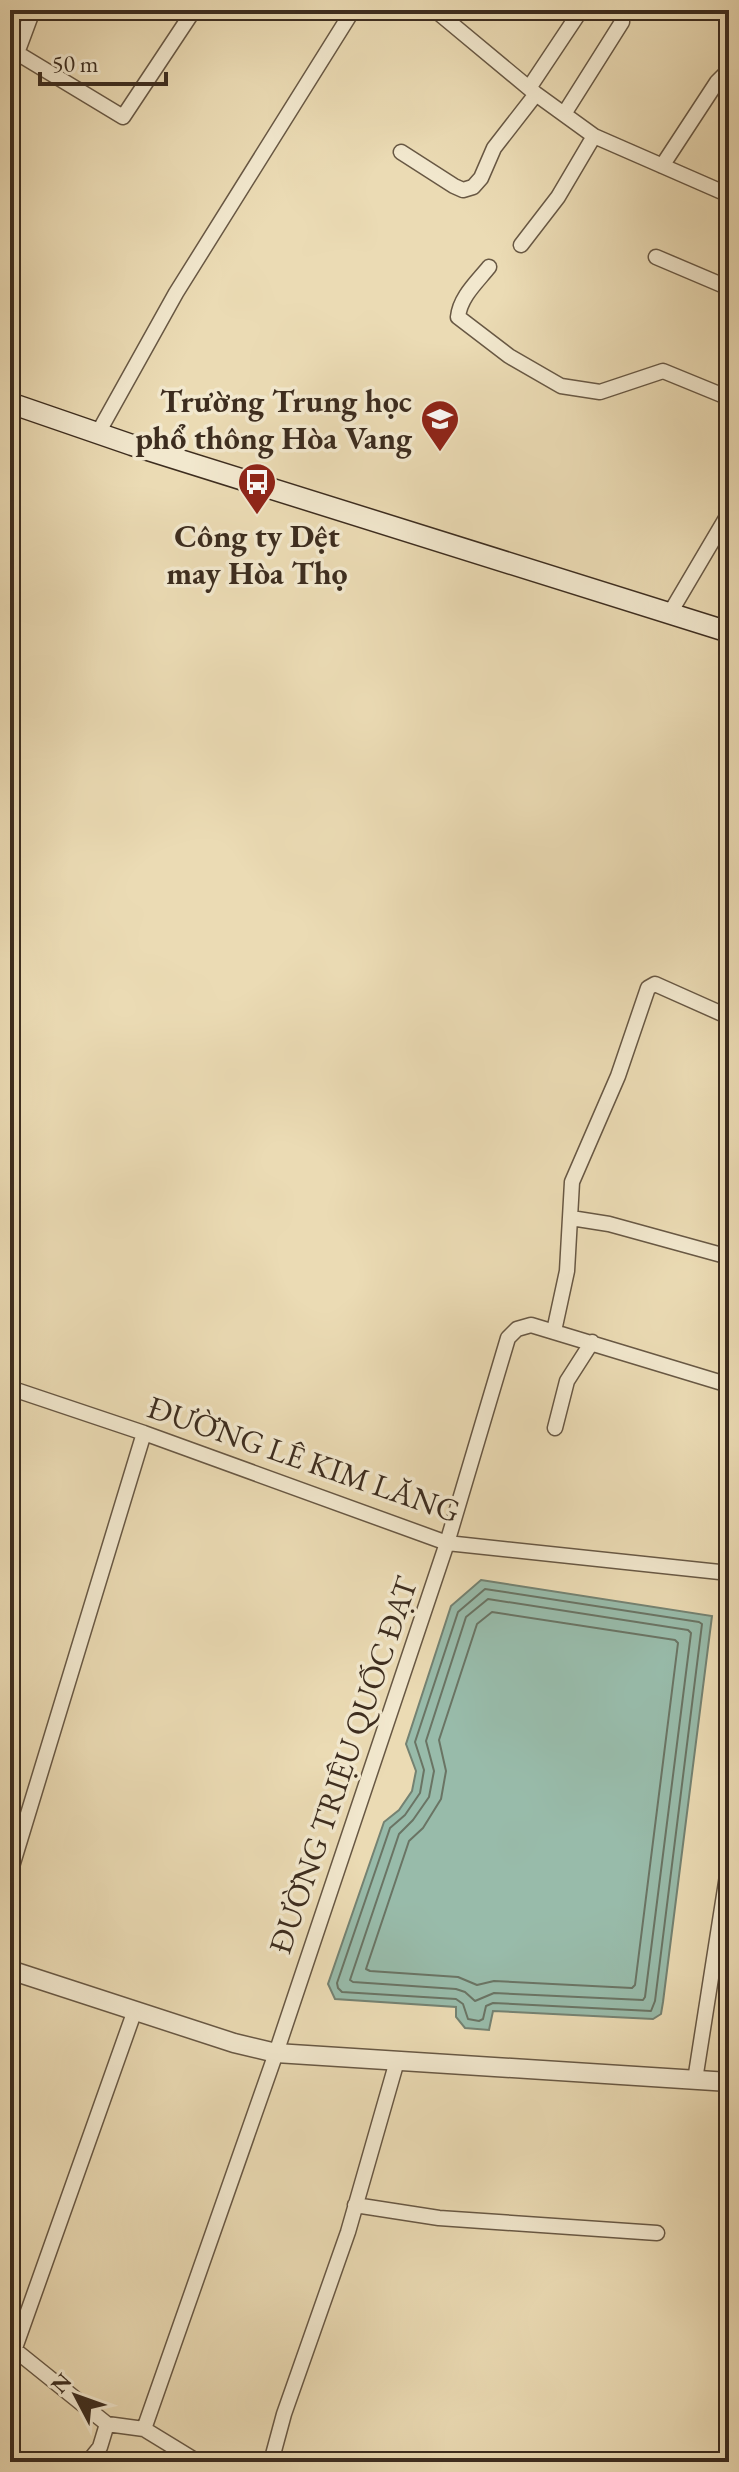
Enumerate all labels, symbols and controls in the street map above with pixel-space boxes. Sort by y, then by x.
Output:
scale bar [40,36,166,86]
text: 50 m [52,48,99,79]
place label: Trường Trung học phổ thông Hòa Vang [135,380,413,459]
school or university icon: Trường Trung học phổ thông Hòa Vang [419,398,461,453]
bus stop icon: Công ty Dệt may Hòa Thọ [236,461,278,516]
place label: Công ty Dệt may Hòa Thọ [166,515,348,594]
street label: ĐƯỜNG LÊ KIM LĂNG [142,1386,466,1532]
street label: ĐƯỜNG TRIỆU QUỐC ĐẠT [259,1571,427,1959]
north arrow [36,2356,116,2436]
text: N [44,2367,78,2399]

